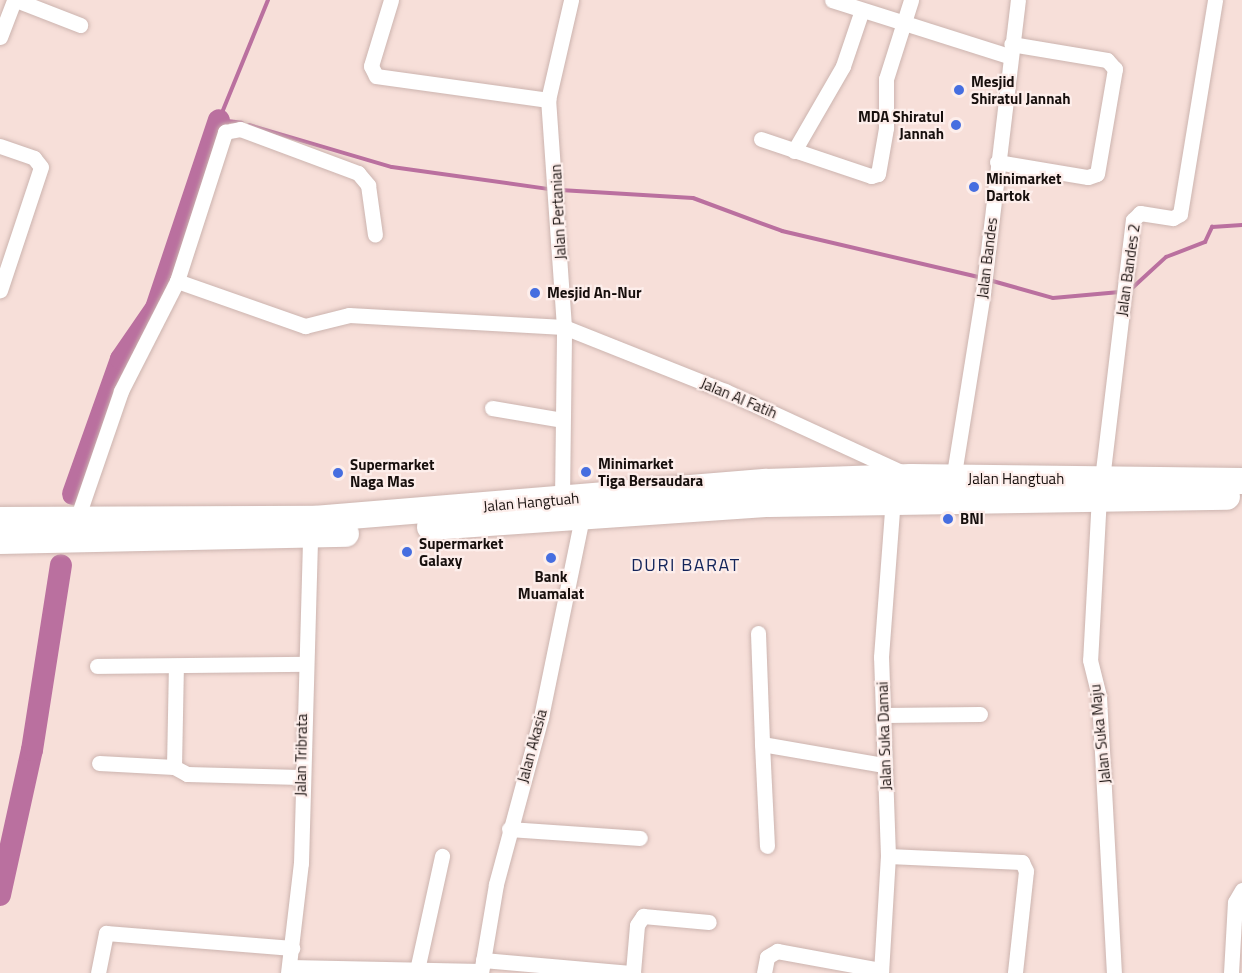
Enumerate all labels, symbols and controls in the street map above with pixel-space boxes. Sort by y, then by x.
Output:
place label: Mesjid Shiratul Jannah [971,72,1070,107]
marker: Mesjid Shiratul Jannah [952,83,966,97]
place label: MDA Shiratul Jannah [858,107,944,142]
marker: MDA Shiratul Jannah [949,118,963,132]
street label: Jalan Pertanian [547,164,569,260]
place label: Minimarket Dartok [986,169,1061,204]
marker: Minimarket Dartok [967,180,981,194]
street label: Jalan Bandes [973,216,1001,300]
street label: Jalan Bandes 2 [1113,223,1143,317]
place label: Mesjid An-Nur [547,284,642,302]
marker: Mesjid An-Nur [528,286,542,300]
street label: Jalan Al Fatih [698,374,780,422]
place label: Minimarket Tiga Bersaudara [598,454,703,489]
place label: Supermarket Naga Mas [350,455,434,490]
marker: Minimarket Tiga Bersaudara [579,465,593,479]
marker: Supermarket Naga Mas [331,466,345,480]
street label: Jalan Hangtuah [968,470,1064,488]
street label: Jalan Hangtuah [482,489,580,515]
place label: BNI [960,510,984,528]
marker: BNI [941,512,955,526]
place label: Supermarket Galaxy [419,534,503,569]
marker: Supermarket Galaxy [400,545,414,559]
marker: Bank Muamalat [544,551,558,565]
district label: DURI BARAT [631,554,741,576]
place label: Bank Muamalat [518,567,584,602]
street label: Jalan Suka Damai [873,681,895,791]
street label: Jalan Suka Maju [1086,684,1114,784]
street label: Jalan Akasia [514,707,550,785]
street label: Jalan Tribrata [291,714,311,796]

